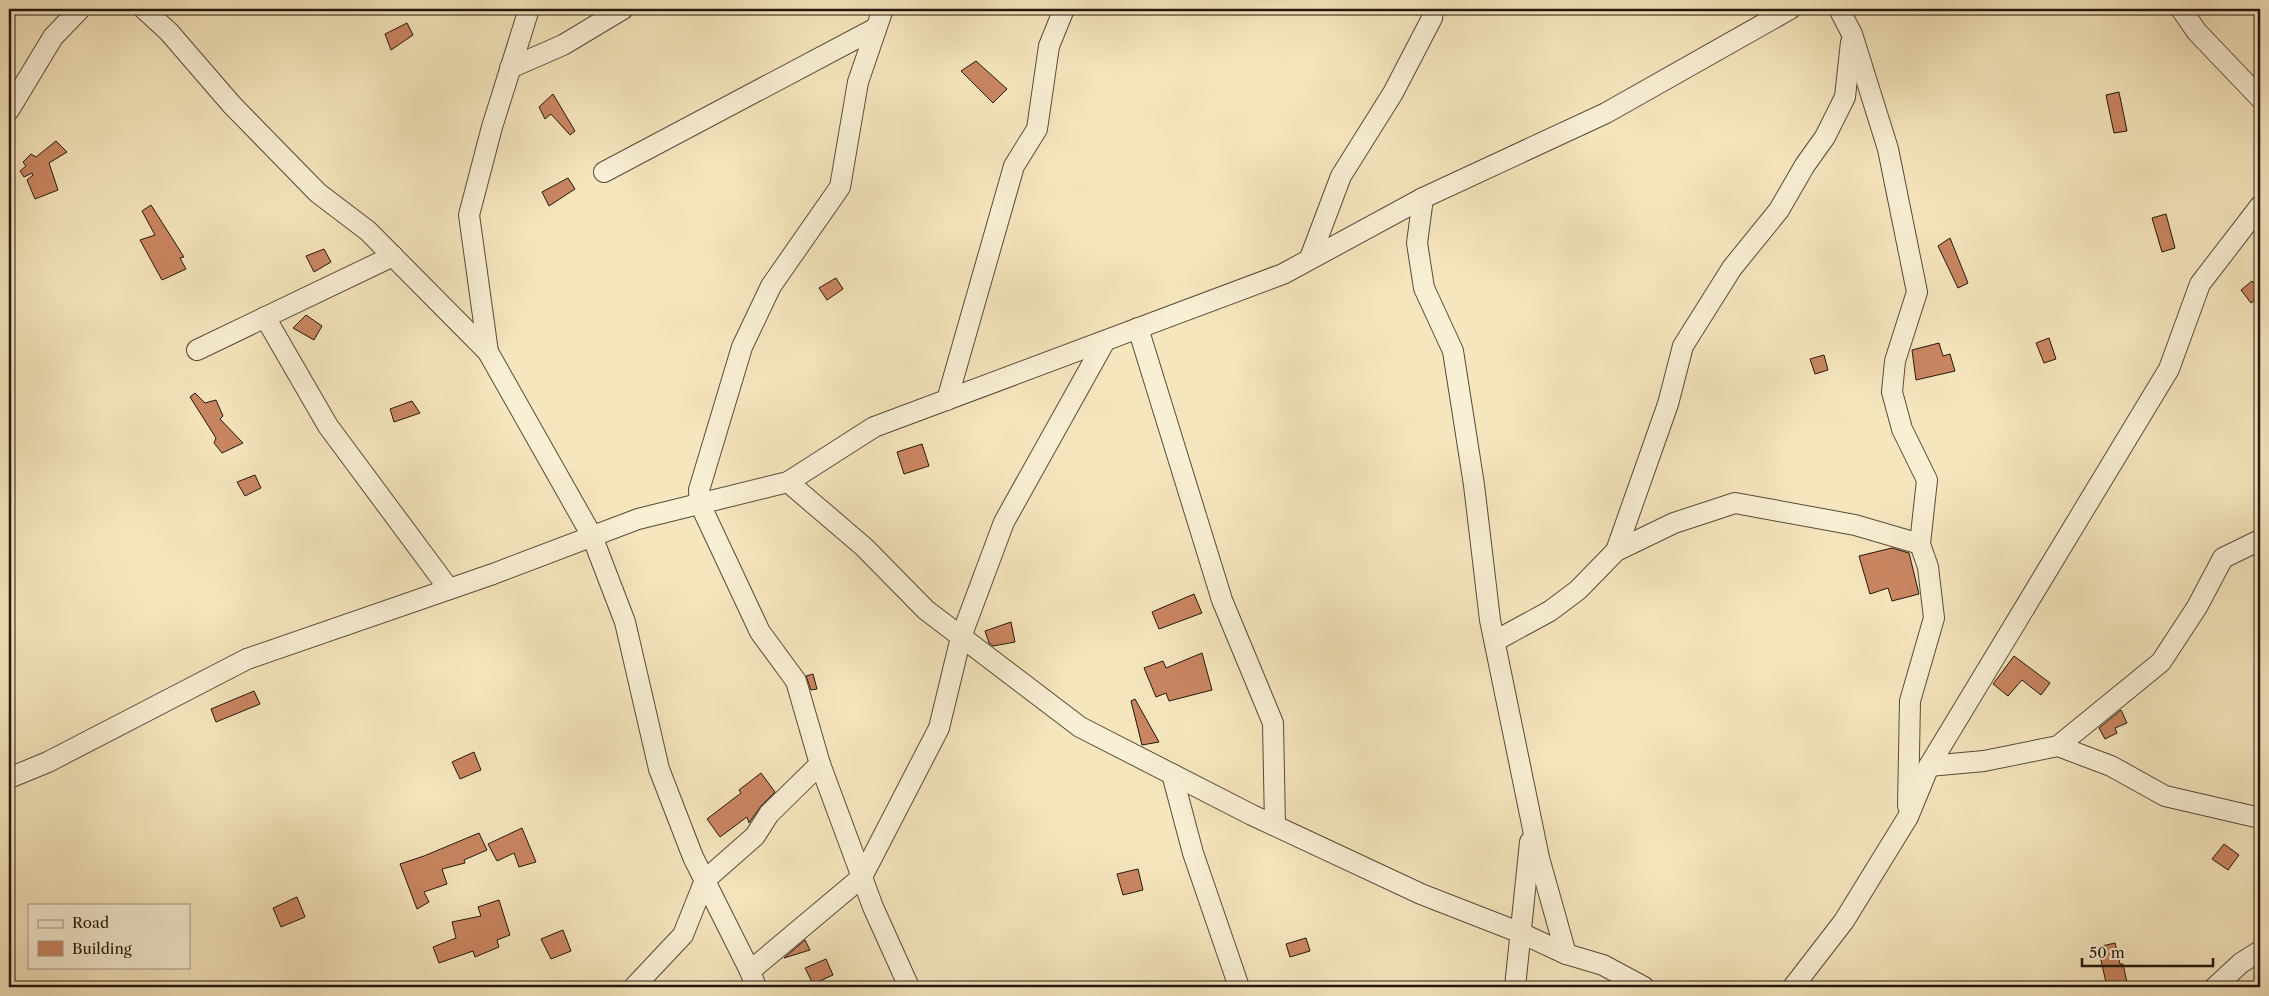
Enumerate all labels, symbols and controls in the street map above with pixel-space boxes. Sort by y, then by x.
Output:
legend [28,904,190,968]
text: Road [72,913,109,932]
scale bar [2082,936,2213,968]
text: Building [72,939,132,958]
text: 50 m [2089,943,2125,962]

